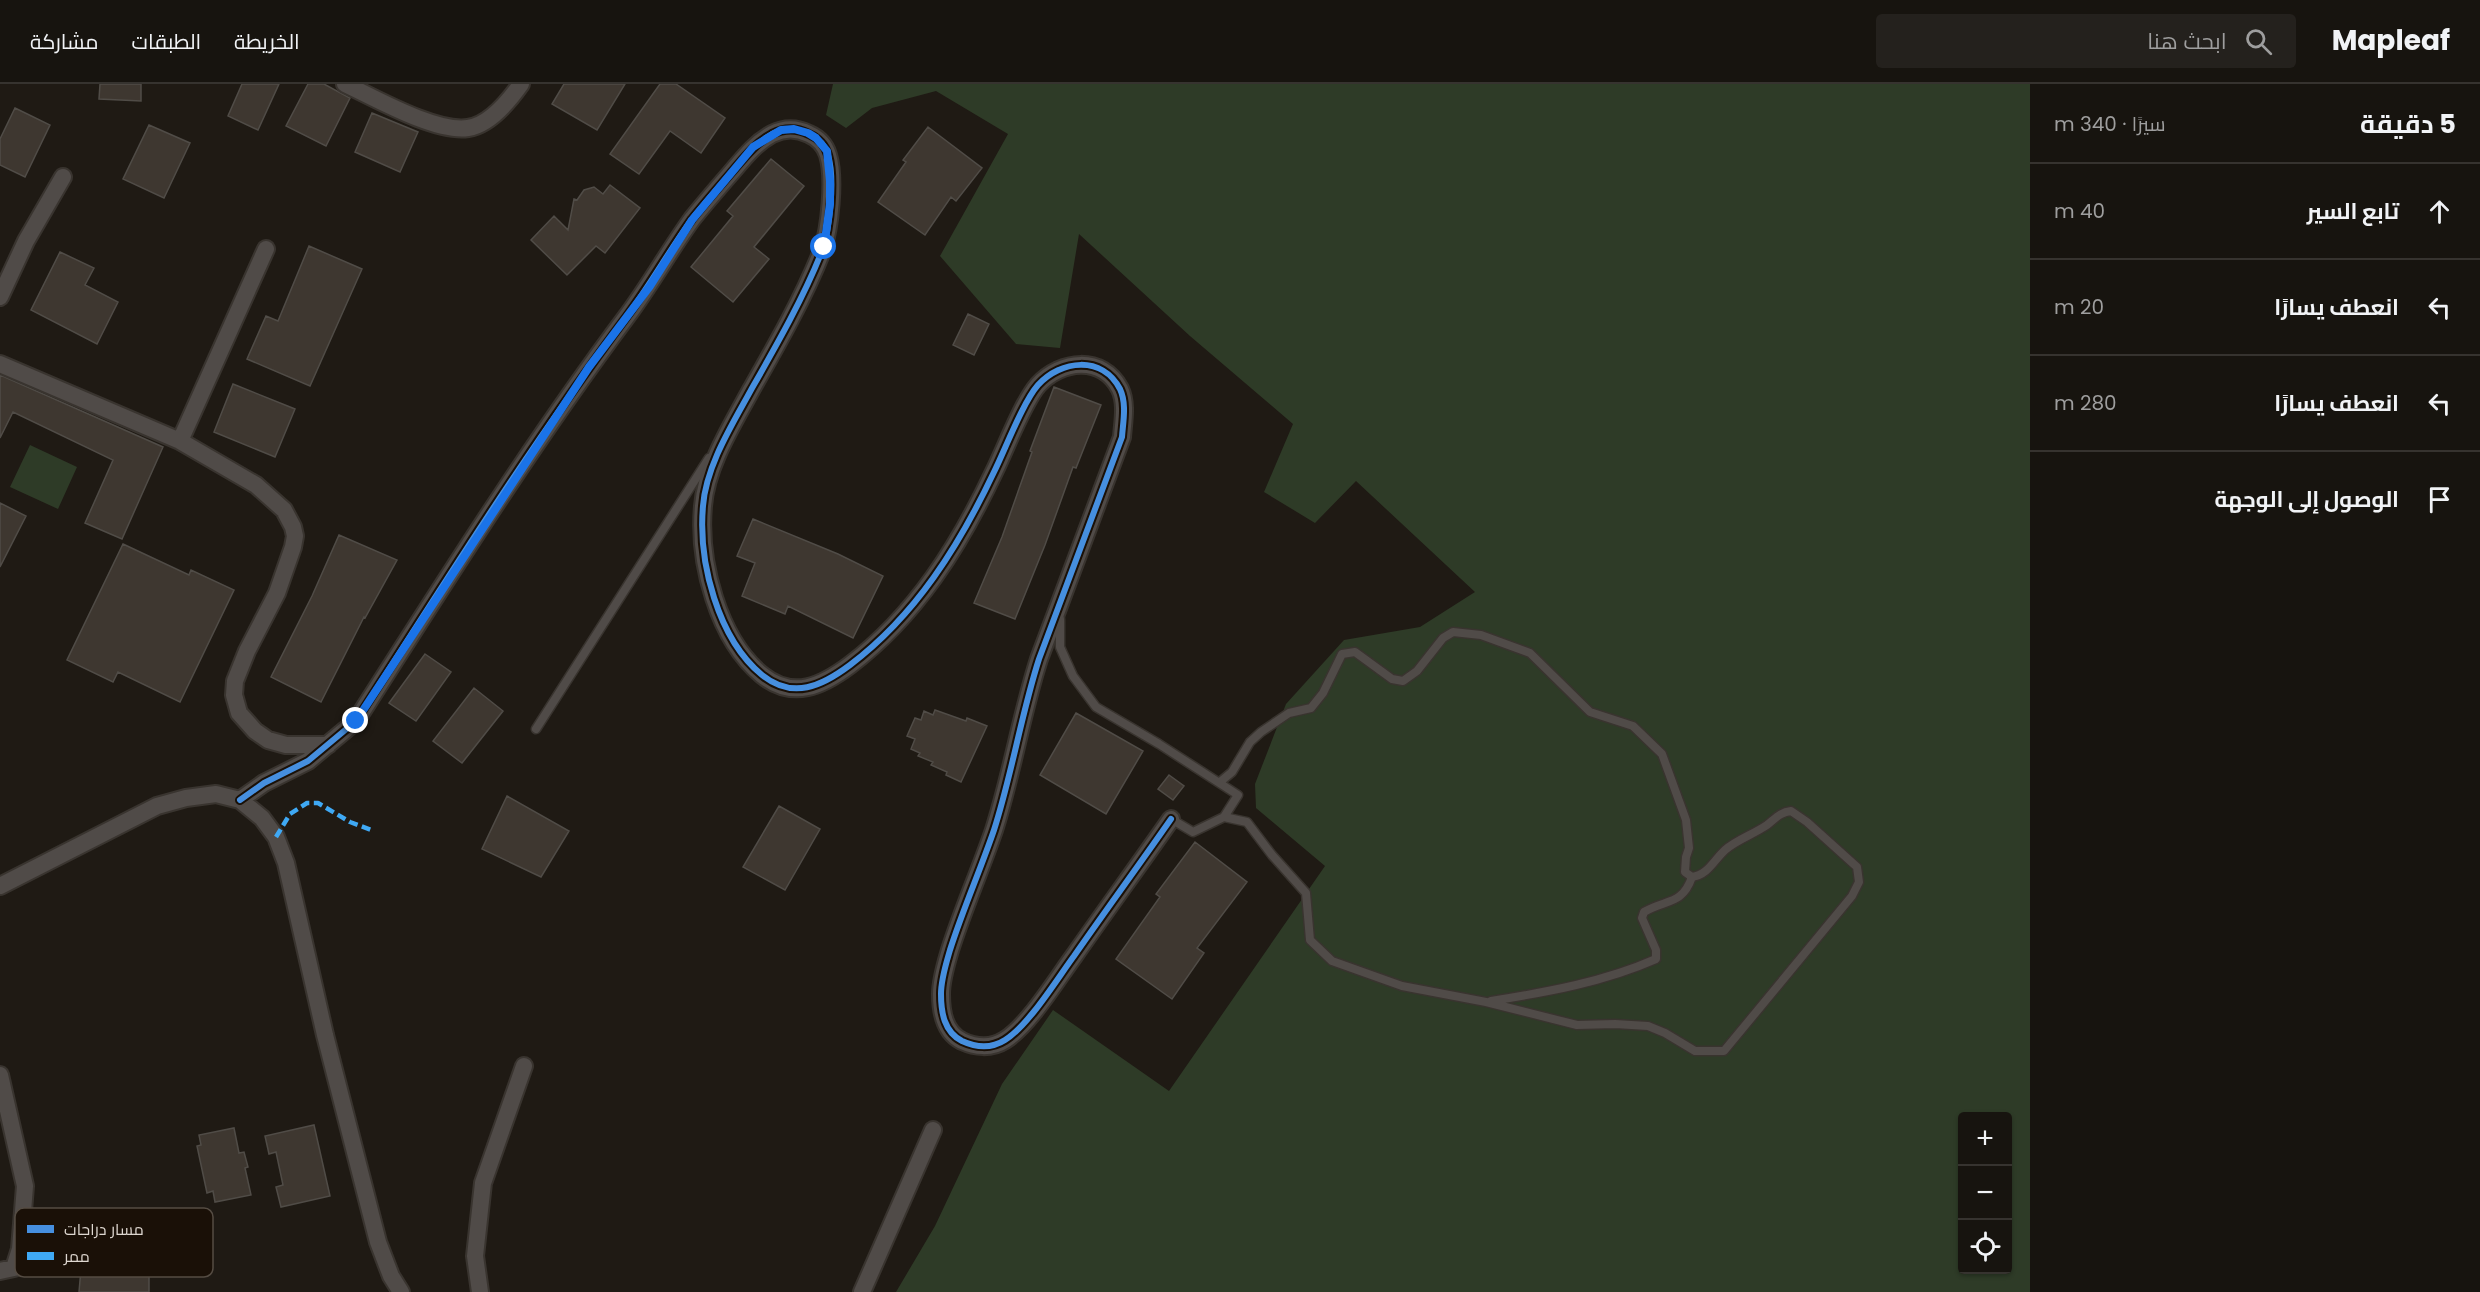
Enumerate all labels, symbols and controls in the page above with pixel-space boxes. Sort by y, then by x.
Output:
search box [1876,14,2296,68]
text: Mapleaf [2332,21,2450,60]
icon: search [2242,25,2275,58]
text: ابحث هنا [2147,26,2227,57]
text: مشاركة [30,27,99,56]
text: الطبقات [132,27,201,56]
text: الخريطة [234,27,300,56]
text: 5 دقيقة [2360,106,2456,142]
text: سيرًا · 340 m [2054,110,2166,138]
icon: ahead [2423,195,2456,228]
text: تابع السير [2307,196,2399,227]
text: 40 m [2054,197,2105,225]
route start [810,233,836,259]
icon: left [2423,291,2456,324]
text: انعطف يسارًا [2274,292,2399,323]
text: 20 m [2054,293,2104,321]
icon: left [2423,387,2456,420]
text: انعطف يسارًا [2274,388,2399,419]
text: 280 m [2054,389,2117,417]
icon: arrive [2423,483,2456,516]
text: الوصول إلى الوجهة [2214,484,2399,515]
route end [342,707,368,733]
map controls [1958,1112,2012,1274]
button: + [1958,1112,2012,1166]
button: − [1958,1166,2012,1220]
legend [15,1208,213,1277]
text: مسار دراجات [64,1218,144,1241]
button: locate [1958,1220,2012,1274]
text: ممر [63,1245,90,1268]

